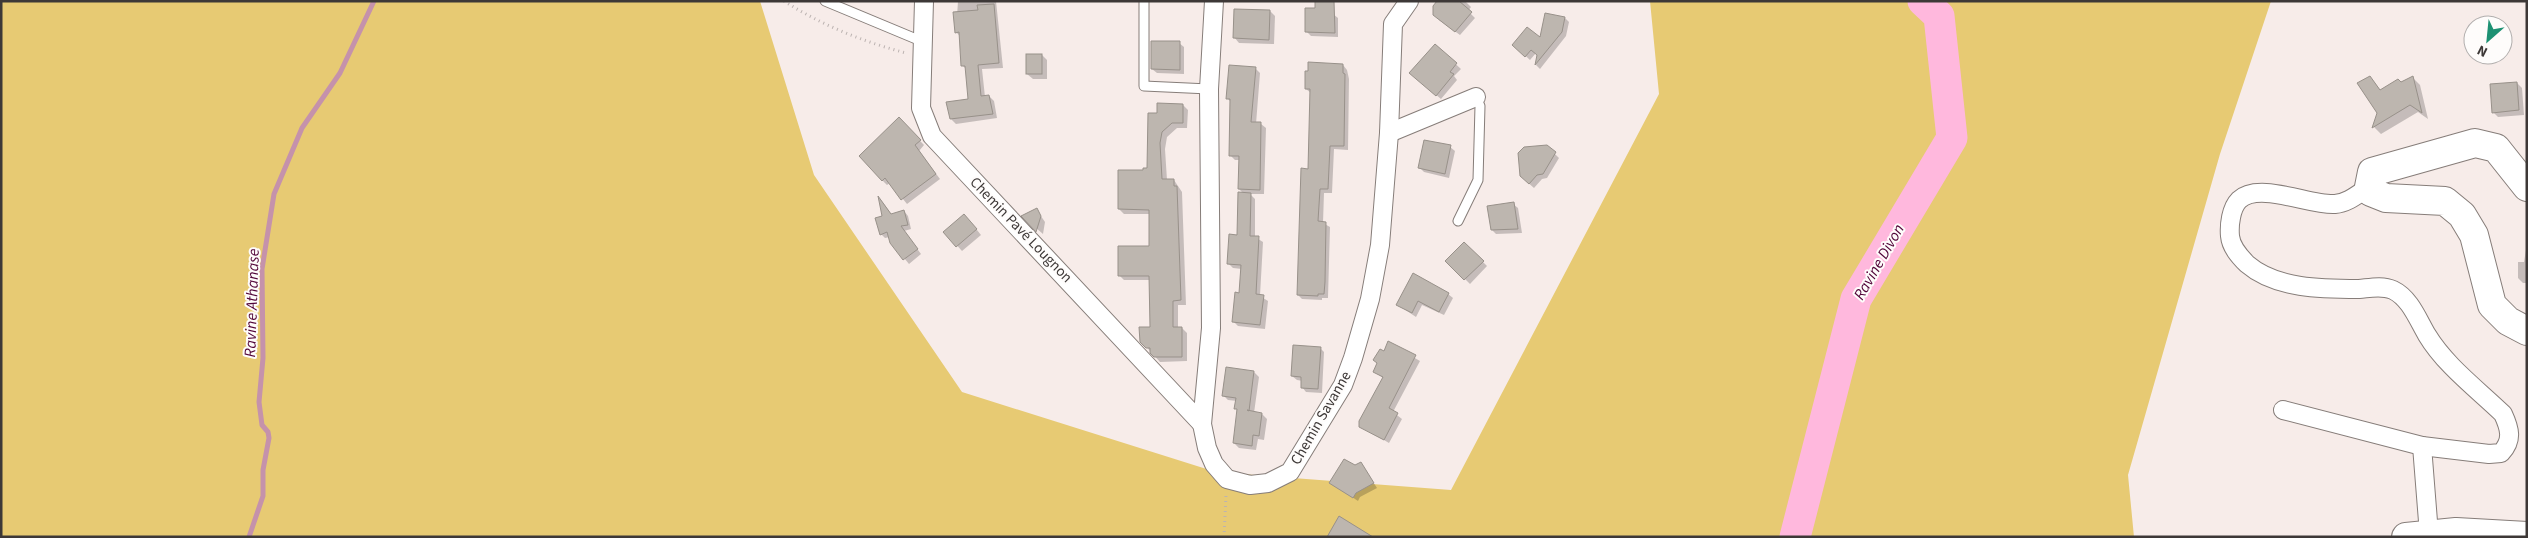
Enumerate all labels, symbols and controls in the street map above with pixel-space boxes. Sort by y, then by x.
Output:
north arrow [2463,15,2513,65]
text: N [2474,40,2491,62]
street label: Chemin Pavé Lougnon [965,172,1077,288]
water label: Ravine Divon [1848,220,1910,304]
water label: Ravine Athanase [239,248,265,358]
street label: Chemin Savanne [1286,367,1356,469]

